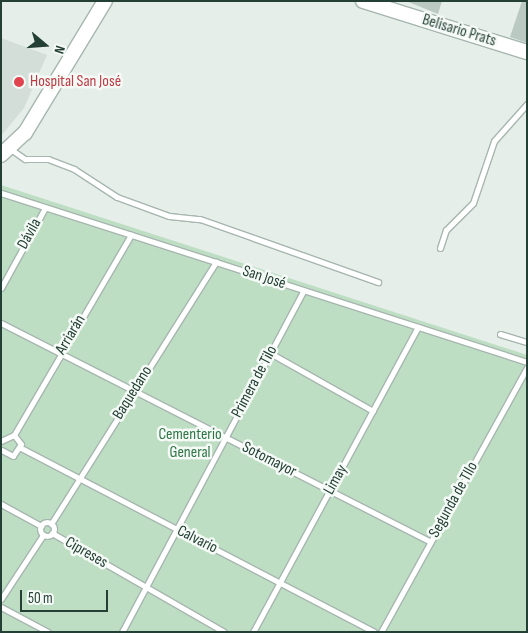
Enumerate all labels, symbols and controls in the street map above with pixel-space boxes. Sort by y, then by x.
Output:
street label: Belisario Prats [420,11,498,51]
north arrow [20,20,70,70]
text: N [51,44,69,56]
place label: Hospital San José [30,72,121,92]
marker: Hospital San José [12,75,26,89]
street label: Dávila [14,215,46,253]
street label: San José [240,262,288,294]
street label: Arriarán [52,312,90,358]
street label: Primera de Tilo [228,343,282,421]
street label: Baquedano [109,363,157,423]
park label: Cementerio General [158,425,222,463]
street label: Sotomayor [239,438,299,482]
street label: Segunda de TIlo [425,459,483,541]
street label: Limay [320,462,352,498]
street label: Calvario [174,522,220,558]
street label: Cipreses [61,533,111,573]
scale bar [22,580,110,612]
text: 50 m [28,589,53,608]

